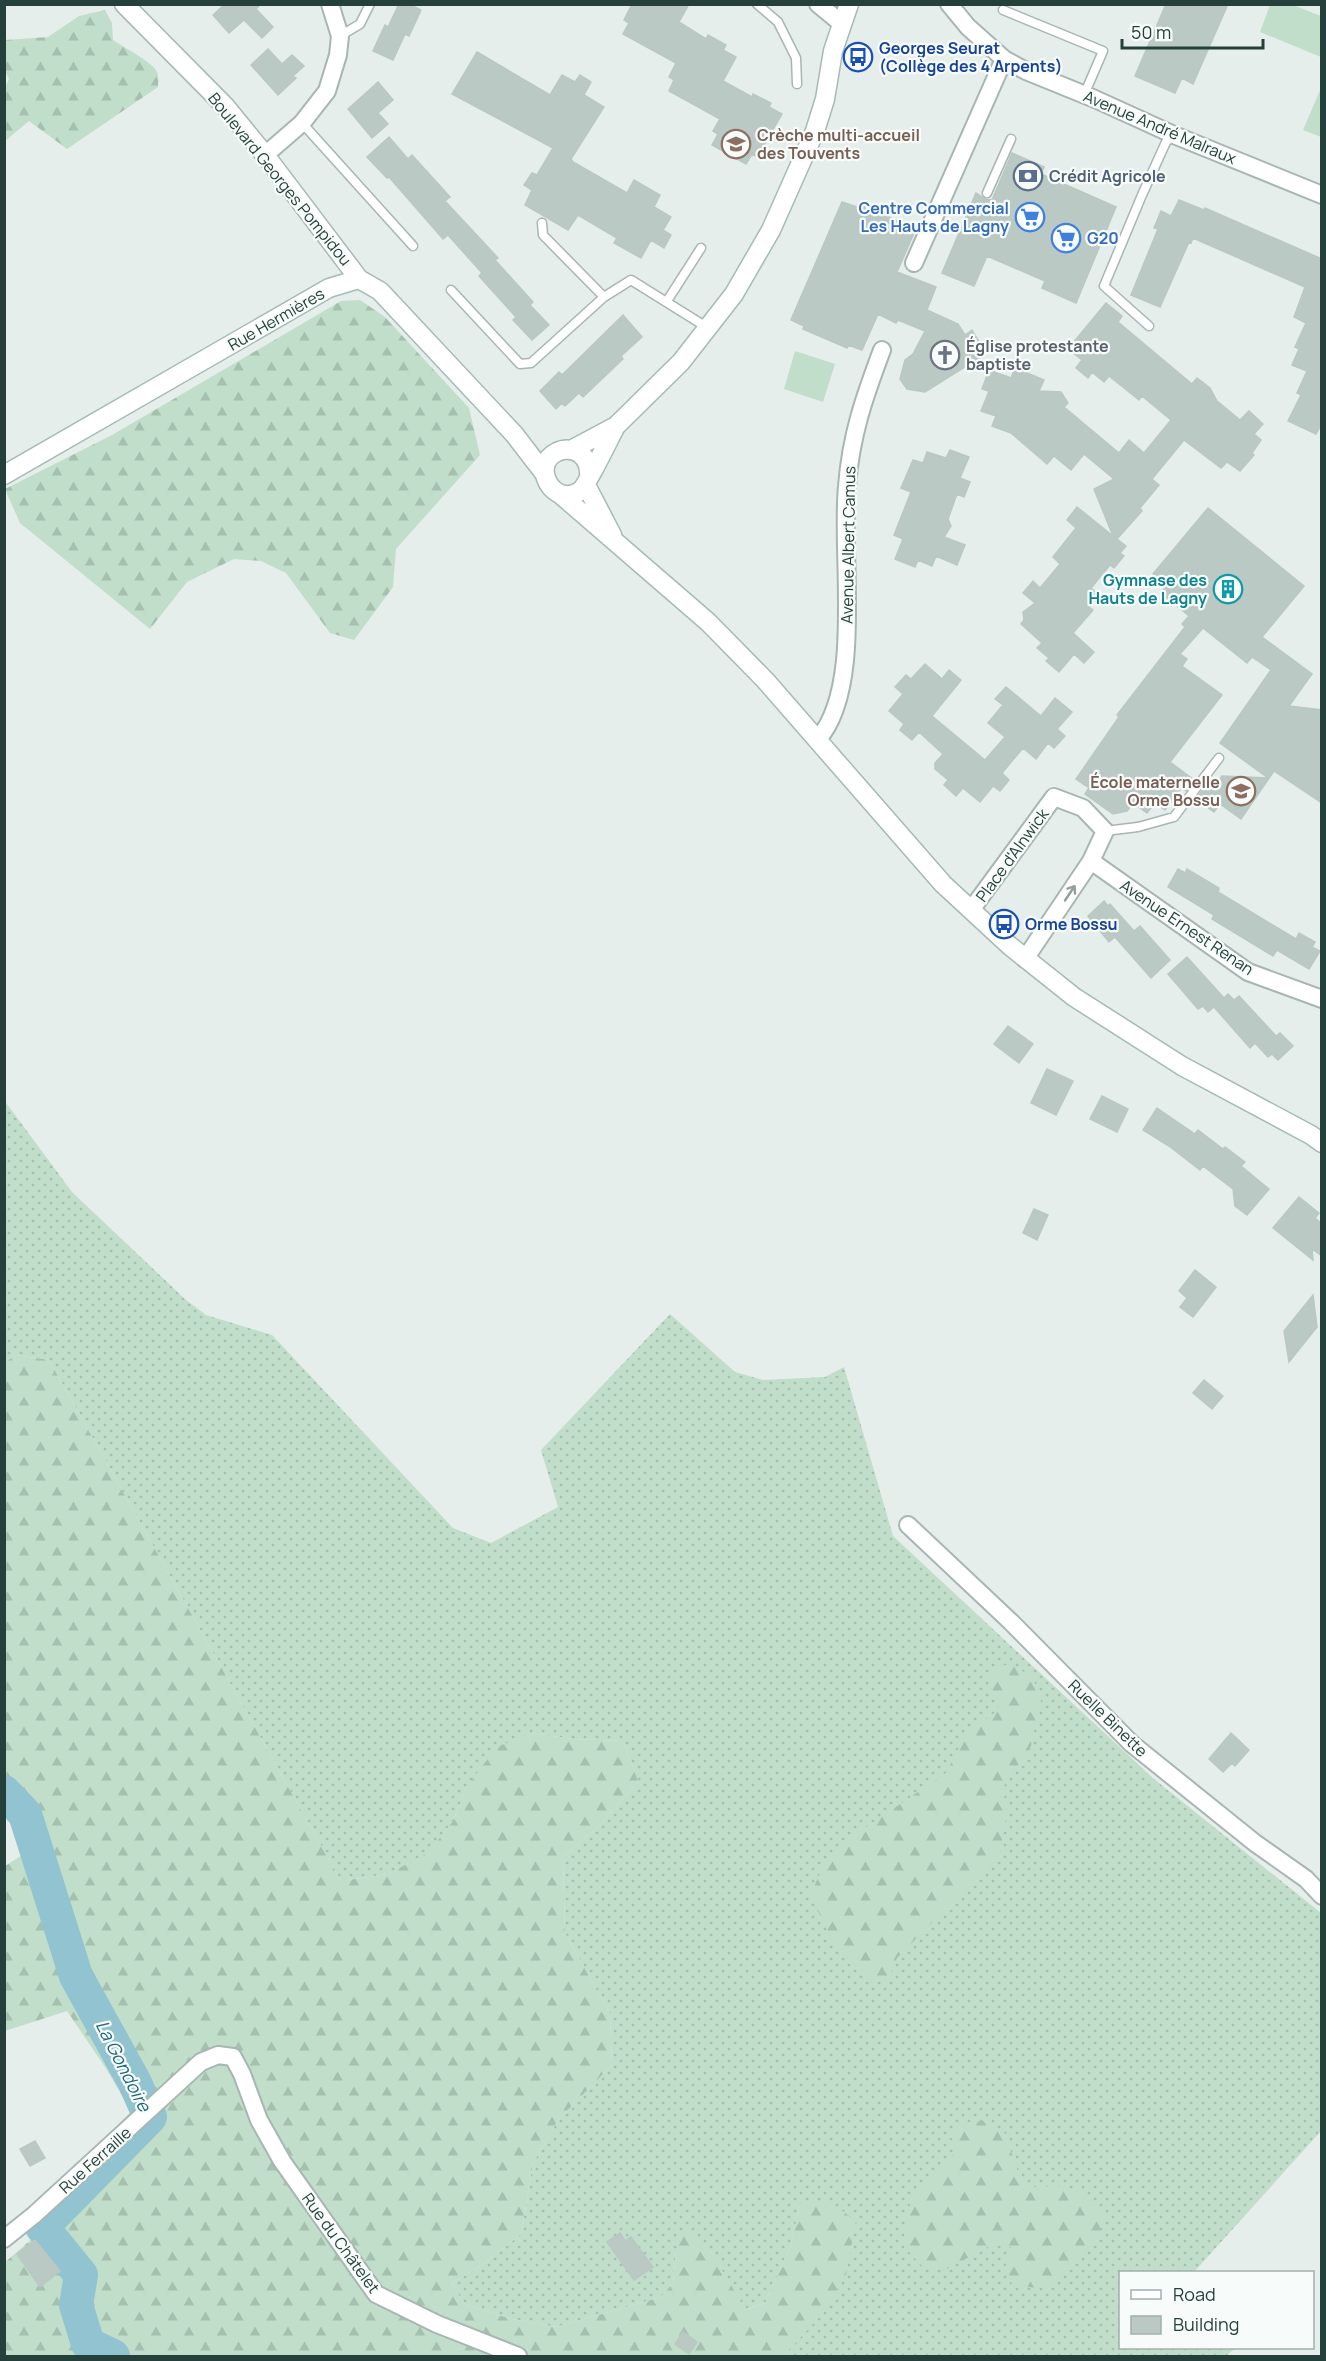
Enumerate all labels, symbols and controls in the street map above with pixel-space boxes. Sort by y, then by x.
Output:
scale bar [1122,12,1263,50]
text: 50 m [1131,20,1171,44]
place label: Georges Seurat (Collège des 4 Arpents) [879,37,1063,77]
bus stop icon: Georges Seurat (Collège des 4 Arpents) [842,41,874,73]
street label: Avenue André Malraux [1080,85,1240,169]
street label: Boulevard Georges Pompidou [203,88,357,270]
place label: Crèche multi-accueil des Touvents [757,124,920,164]
school or university icon: Crèche multi-accueil des Touvents [720,128,752,160]
bank icon: Crédit Agricole [1012,160,1044,192]
place label: Crédit Agricole [1049,165,1166,187]
place label: Centre Commercial Les Hauts de Lagny [858,197,1009,237]
supermarket icon: Centre Commercial Les Hauts de Lagny [1014,201,1046,233]
supermarket icon: G20 [1050,222,1082,254]
place label: G20 [1087,227,1119,249]
street label: Rue Hermières [224,282,328,356]
place label: Église protestante baptiste [966,335,1109,375]
church icon: Église protestante baptiste [929,339,961,371]
street label: Avenue Albert Camus [836,466,860,624]
place label: Gymnase des Hauts de Lagny [1088,569,1207,609]
building icon: Gymnase des Hauts de Lagny [1212,573,1244,605]
place label: École maternelle Orme Bossu [1090,771,1220,811]
school or university icon: École maternelle Orme Bossu [1225,775,1257,807]
street label: Place d'Alnwick [971,803,1054,906]
street label: Avenue Ernest Renan [1116,874,1258,980]
one-way arrow [1064,885,1076,902]
bus stop icon: Orme Bossu [988,908,1020,940]
place label: Orme Bossu [1025,913,1118,935]
street label: Ruelle Binette [1063,1674,1153,1762]
water label: La Gondoire [91,2016,158,2116]
street label: Rue Ferraille [54,2122,136,2198]
street label: Rue du Châtelet [297,2188,385,2298]
legend [1119,2271,1314,2349]
text: Road [1173,2282,1216,2306]
text: Building [1173,2312,1239,2336]

